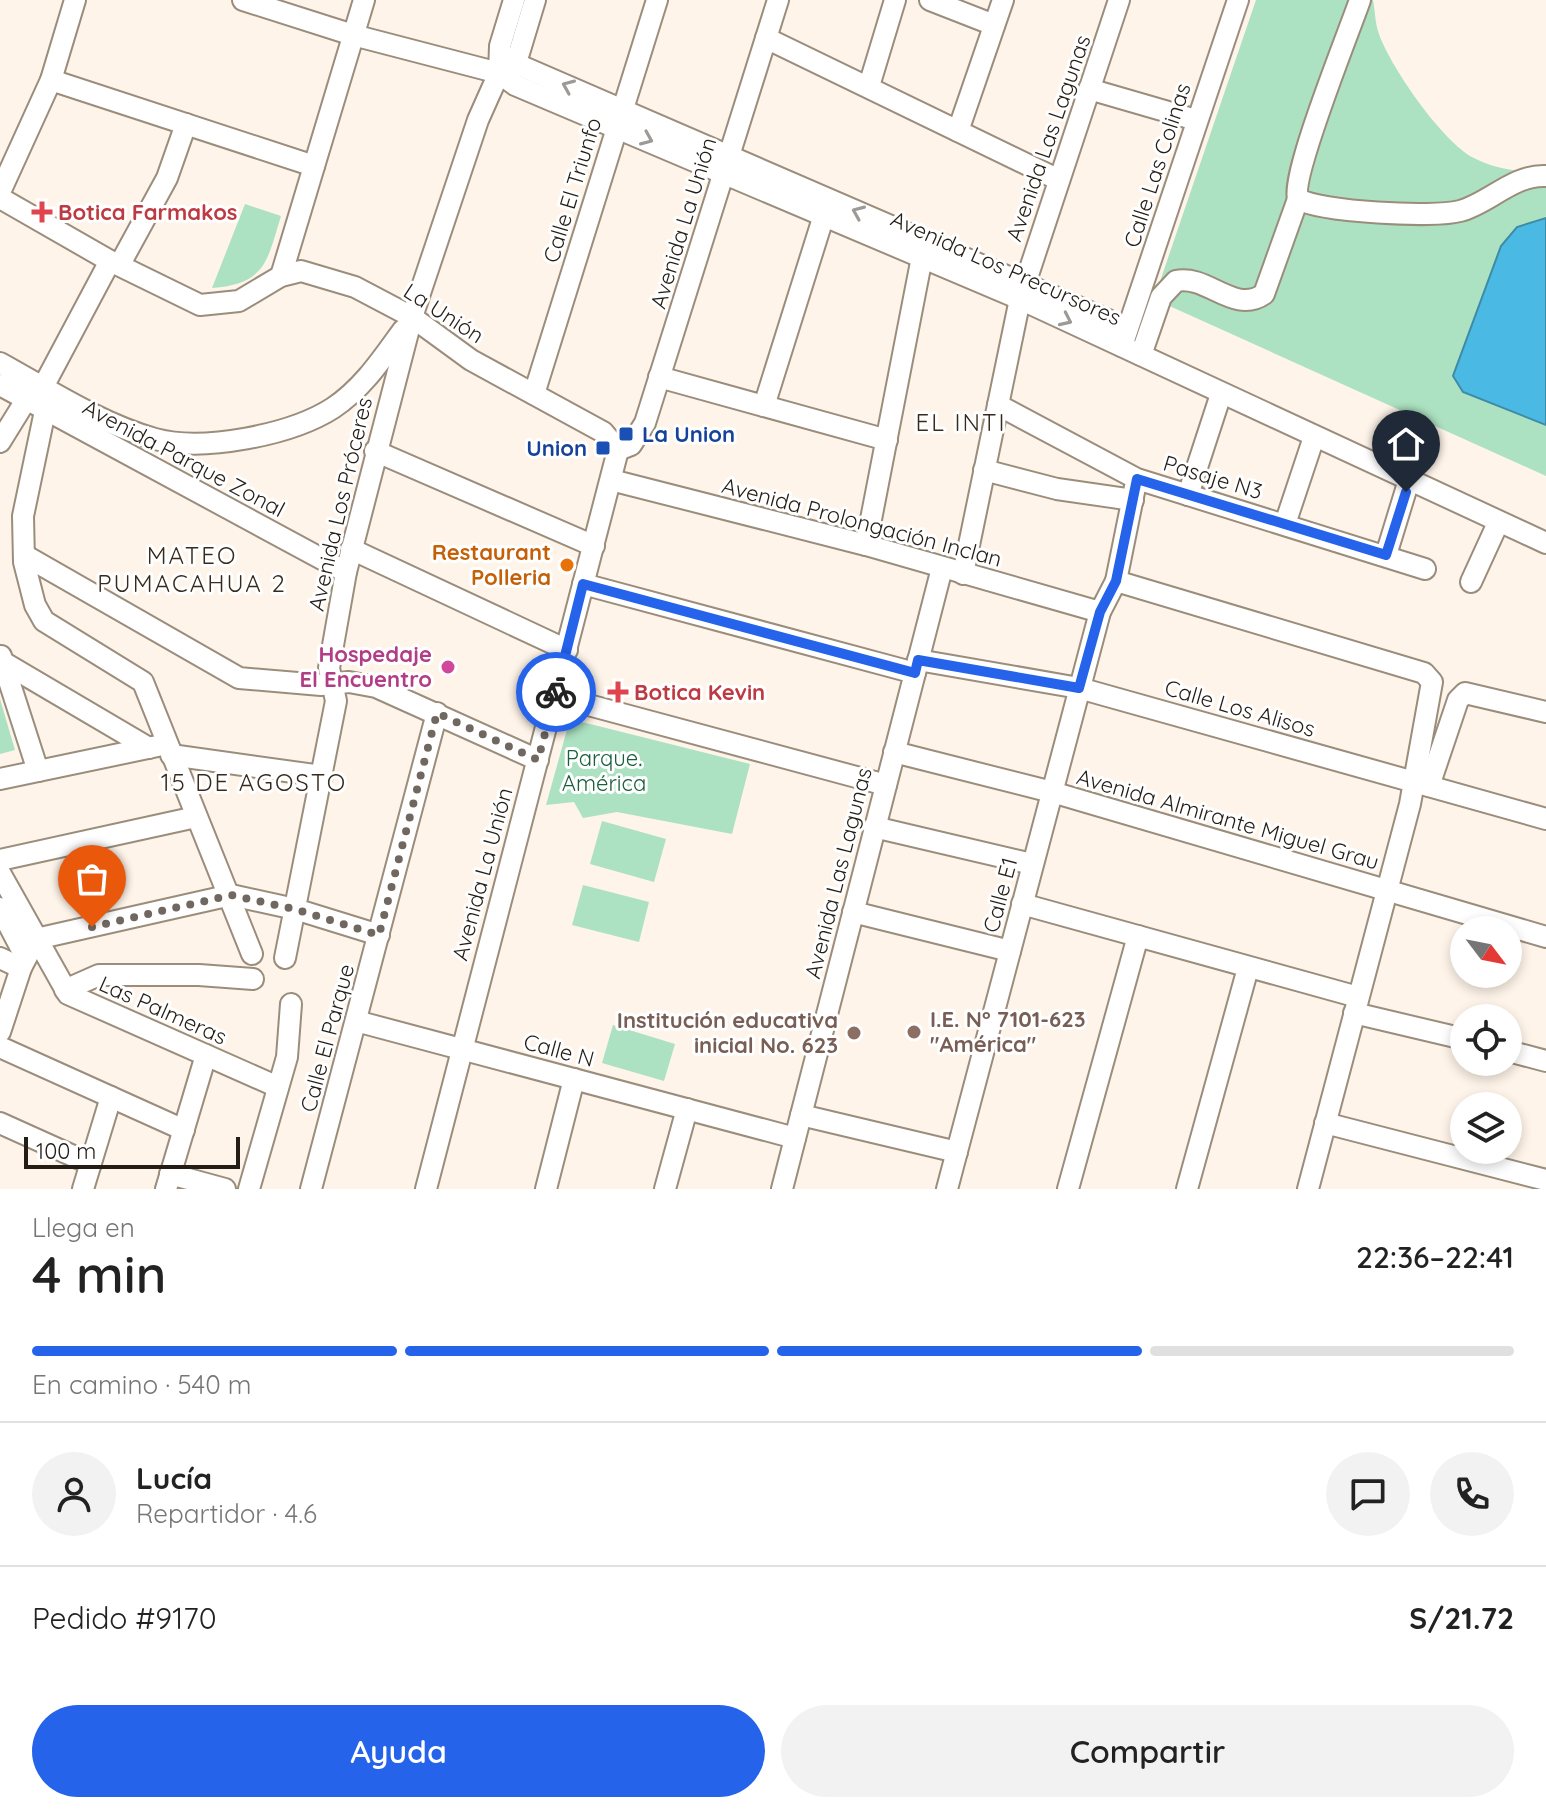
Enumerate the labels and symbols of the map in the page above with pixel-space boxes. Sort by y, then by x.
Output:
street label: Avenida Las Lagunas [1000,31,1096,245]
street label: Calle Las Colinas [1117,79,1197,251]
one-way arrow [562,80,576,96]
street label: Calle El Triunfo [537,114,607,266]
one-way arrow [639,129,653,145]
street label: Avenida La Unión [644,134,722,312]
place label: Botica Farmakos [58,198,237,226]
marker: Botica Farmakos [33,203,51,221]
one-way arrow [852,205,866,221]
street label: Avenida Los Precursores [886,205,1126,331]
street label: La Unión [399,277,489,349]
one-way arrow [1057,310,1072,326]
street label: Avenida Parque Zonal [78,393,290,523]
street label: Avenida Los Próceres [302,394,378,614]
district label: EL INTI [916,407,1006,437]
pin [1372,410,1440,492]
place label: La Union [642,420,735,448]
marker: La Union [617,425,635,443]
place label: Union [526,434,587,462]
marker: Union [594,439,612,457]
street label: Pasaje N3 [1160,449,1266,505]
street label: Avenida Prolongación Inclan [719,471,1005,573]
place label: Restaurant Polleria [432,538,551,591]
district label: MATEO PUMACAHUA 2 [97,540,287,598]
marker: Restaurant Polleria [558,556,576,574]
place label: Hospedaje El Encuentro [299,640,432,693]
courier [516,652,596,732]
marker: Hospedaje El Encuentro [439,658,457,676]
street label: Calle Los Alisos [1162,673,1318,743]
place label: Botica Kevin [634,678,765,706]
marker: Botica Kevin [609,683,627,701]
park label: Parque. América [562,744,646,797]
street label: Avenida Almirante Miguel Grau [1074,762,1382,876]
street label: Avenida Las Lagunas [798,765,878,981]
district label: 15 DE AGOSTO [161,767,347,797]
street label: Avenida La Unión [445,784,519,964]
pin [58,845,126,927]
street label: Calle E1 [977,854,1023,936]
north arrow [1450,916,1522,988]
street label: Calle El Parque [294,961,360,1115]
street label: Las Palmeras [95,969,231,1051]
place label: I.E. N° 7101-623 "América" [930,1005,1086,1058]
place label: Institución educativa inicial No. 623 [617,1006,838,1059]
marker: I.E. N° 7101-623 "América" [905,1023,923,1041]
marker: Institución educativa inicial No. 623 [845,1024,863,1042]
street label: Calle N [521,1027,597,1073]
scale bar [24,1133,240,1169]

